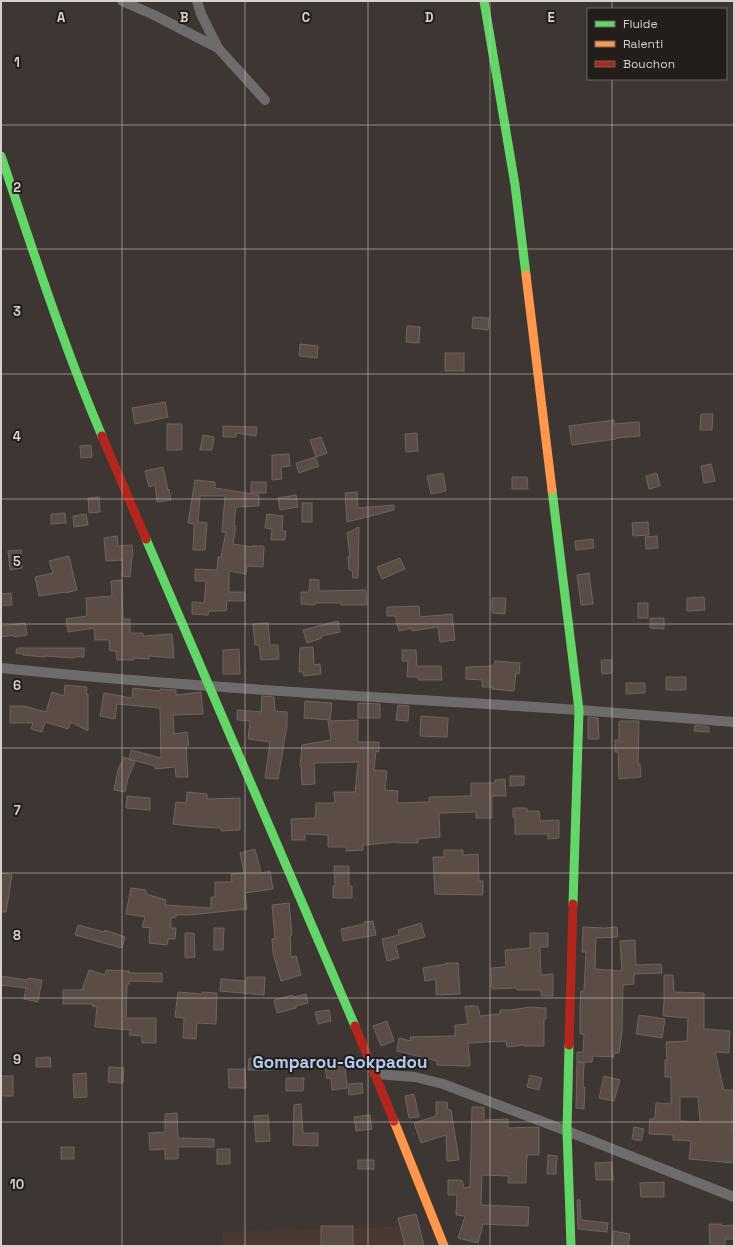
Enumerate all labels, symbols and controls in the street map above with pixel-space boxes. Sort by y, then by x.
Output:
legend [587,8,727,80]
text: A [57,9,66,26]
text: B [180,9,189,26]
text: C [302,9,310,26]
text: D [425,9,434,26]
text: E [547,9,555,26]
text: Fluide [623,16,658,32]
text: Ralenti [623,36,663,52]
text: 1 [14,54,20,71]
text: Bouchon [623,56,675,72]
text: 2 [13,179,21,196]
text: 3 [13,303,21,320]
text: 4 [13,428,21,445]
text: 5 [13,553,21,570]
text: 6 [13,677,21,694]
text: 7 [13,802,21,819]
text: 8 [13,927,21,944]
text: 9 [13,1051,21,1068]
district label: Gomparou-Gokpadou [253,1051,427,1073]
text: 10 [10,1176,24,1193]

